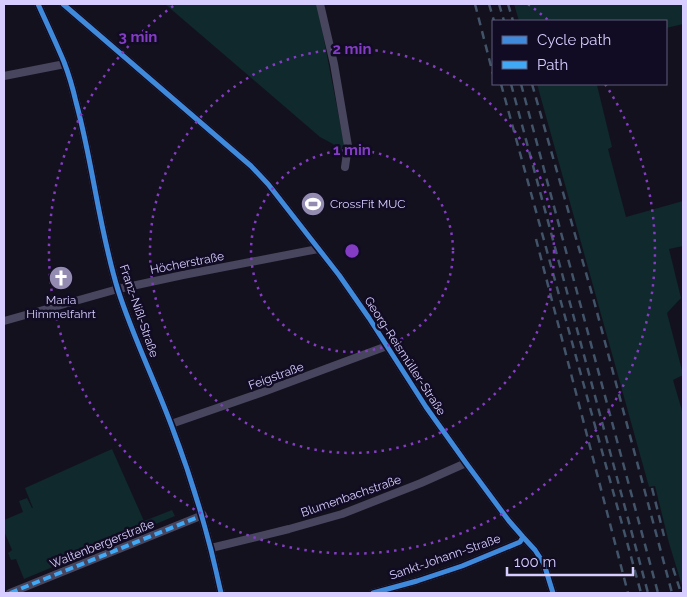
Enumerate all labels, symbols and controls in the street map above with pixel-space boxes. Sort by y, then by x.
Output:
legend [492,20,667,85]
text: 3 min [119,28,157,46]
text: Cycle path [537,31,611,49]
text: 2 min [333,40,371,58]
text: Path [537,56,568,74]
text: 1 min [333,141,371,159]
sports icon: CrossFit MUC [300,191,326,217]
place label: CrossFit MUC [330,197,406,211]
centre of rings [343,242,361,260]
street label: Höcherstraße [149,249,225,277]
street label: Franz-Nißl-Straße [117,263,161,359]
church icon: Maria Himmelfahrt [48,265,74,291]
place label: Maria Himmelfahrt [26,293,96,321]
street label: Georg-Reismüller-Straße [361,294,449,418]
street label: Feigstraße [246,360,306,392]
street label: Blumenbachstraße [299,472,403,520]
street label: Waltenbergerstraße [48,517,156,571]
street label: Sankt-Johann-Straße [388,531,502,583]
scale bar [507,544,633,576]
text: 100 m [514,553,556,571]

